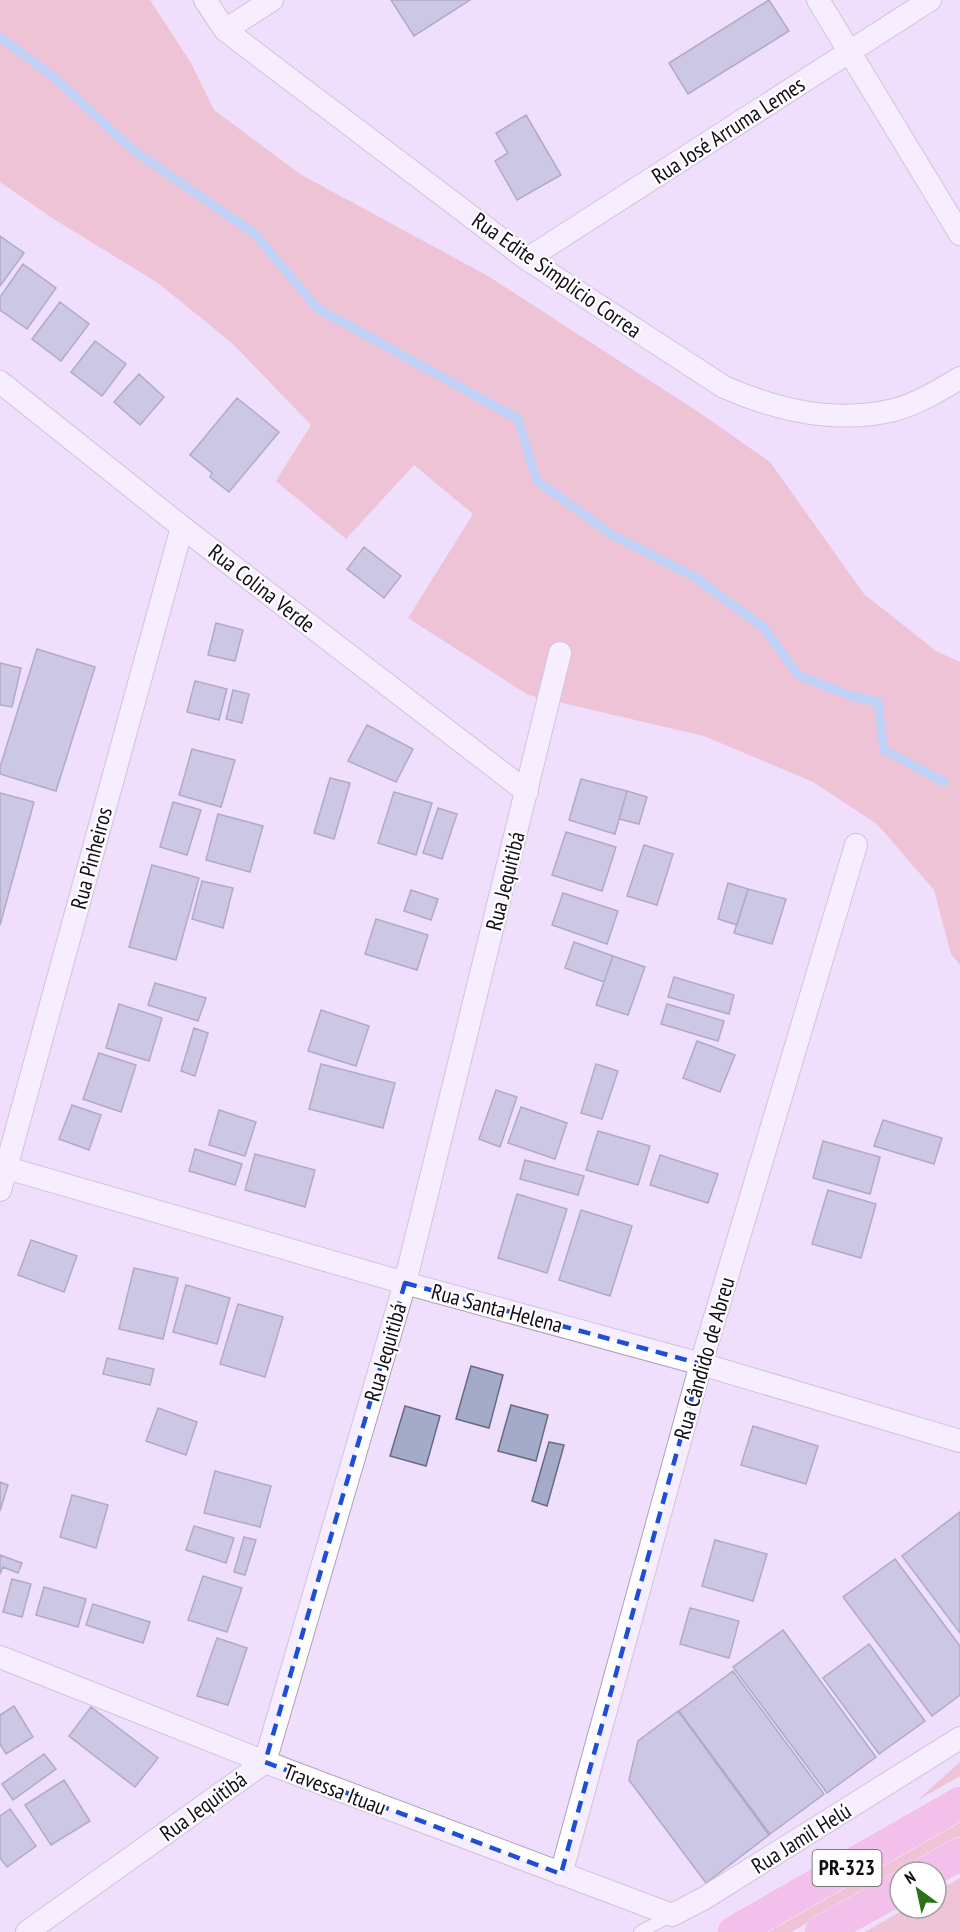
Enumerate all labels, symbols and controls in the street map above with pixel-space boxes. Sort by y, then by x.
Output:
street label: Rua José Arruma Lemes [646,70,810,190]
street label: Rua Edite Simplicio Correa [467,206,647,344]
street label: Rua Colina Verde [203,538,321,638]
street label: Rua Pinheiros [64,804,118,912]
street label: Rua Jequitibá [479,829,531,933]
street label: Rua Cândido de Abreu [667,1274,741,1442]
street label: Rua Santa Helena [428,1277,566,1339]
street label: Rua Jequitibá [358,1300,412,1404]
street label: Travessa Ituau [280,1757,390,1821]
street label: Rua Jequitibá [154,1765,252,1847]
street label: Rua Jamil Helú [746,1796,856,1880]
road number: PR-323 [812,1850,882,1886]
north arrow [888,1860,948,1920]
text: N [901,1867,919,1888]

